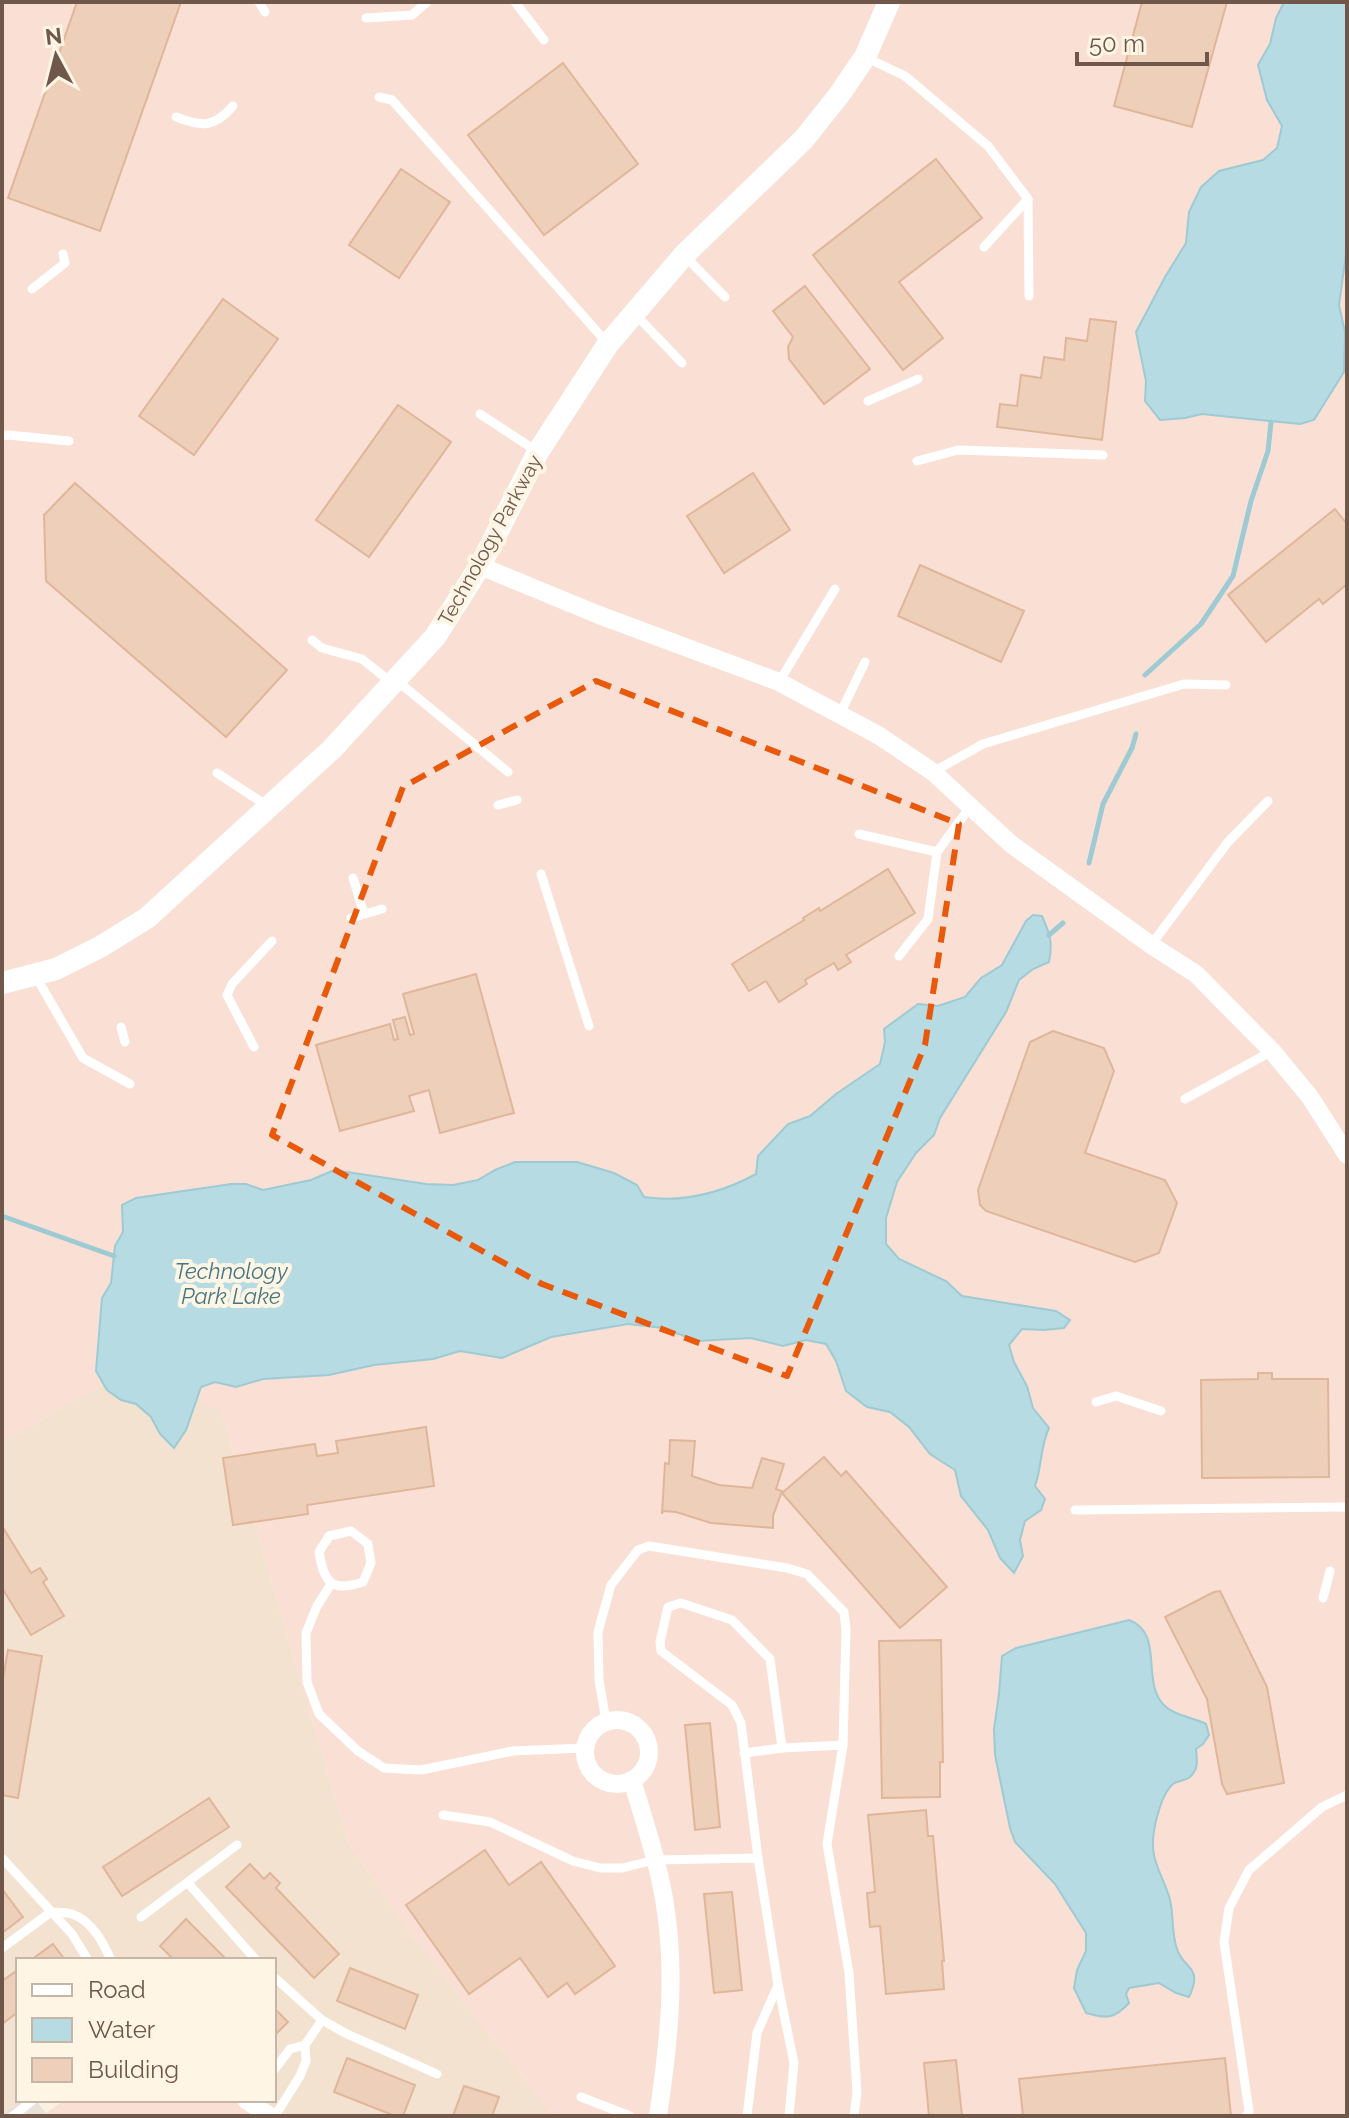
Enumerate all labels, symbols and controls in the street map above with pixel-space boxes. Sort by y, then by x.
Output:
north arrow [16,16,96,96]
scale bar [1077,16,1207,66]
text: N [44,22,63,50]
text: 50 m [1089,29,1145,58]
street label: Technology Parkway [433,450,547,629]
water label: Technology Park Lake [174,1258,289,1309]
legend [16,1958,276,2102]
text: Road [88,1975,146,2004]
text: Water [88,2015,156,2044]
text: Building [88,2055,179,2084]

